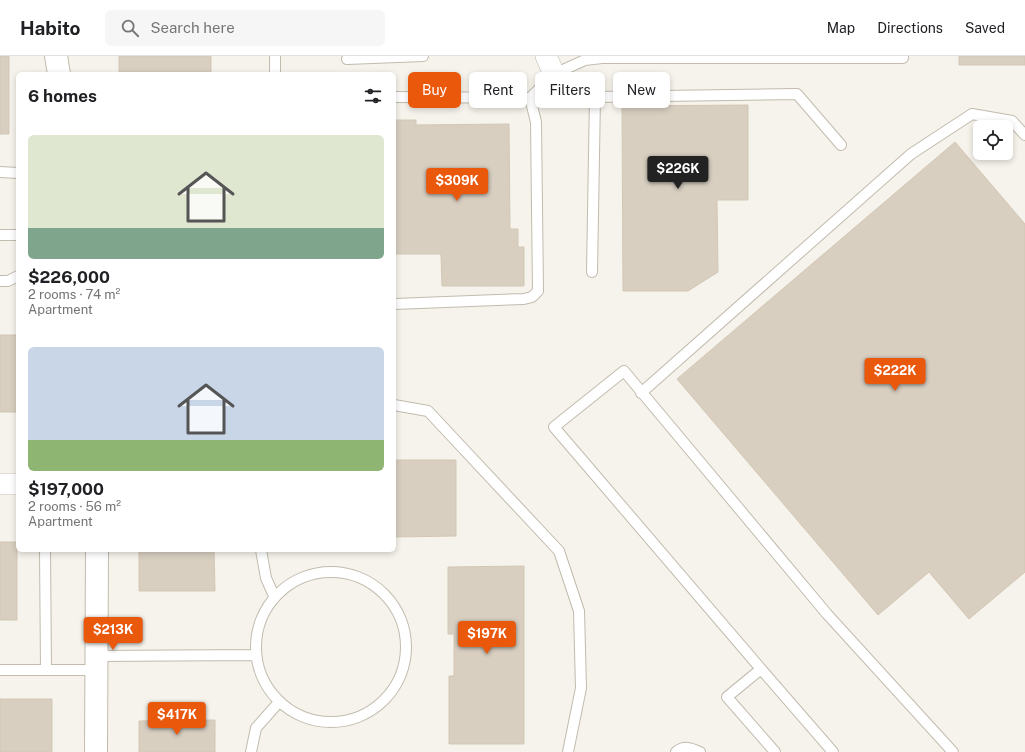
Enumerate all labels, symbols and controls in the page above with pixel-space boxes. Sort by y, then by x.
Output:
search box [105,10,385,46]
text: Habito [20,17,81,39]
icon: search [119,17,141,39]
text: Search here [151,19,235,36]
text: Map [827,20,855,36]
text: Directions [877,20,943,36]
text: Saved [965,20,1005,36]
chip: Buy [408,72,461,108]
chip: Rent [469,72,527,108]
chip: Filters [535,72,605,108]
chip: New [613,72,670,108]
icon: filters [362,85,384,107]
text: 6 homes [28,86,97,106]
map controls [973,120,1013,160]
button: locate [973,120,1013,160]
pin: $226K [650,156,706,190]
icon: home [170,161,242,233]
text: $226K [656,161,700,176]
pin: $309K [429,168,485,202]
text: $309K [435,173,479,188]
text: $226,000 [28,267,110,287]
text: 2 rooms · 74 m² [28,287,120,302]
text: Apartment [28,302,93,317]
pin: $222K [867,358,923,392]
text: $222K [874,363,916,378]
icon: home [170,373,242,445]
text: $197,000 [28,479,104,499]
text: 2 rooms · 56 m² [28,499,121,514]
text: Apartment [28,514,93,529]
pin: $213K [85,617,141,651]
pin: $197K [459,621,515,655]
text: $213K [93,622,133,637]
text: $197K [467,626,507,641]
pin: $417K [149,702,205,736]
text: $417K [157,707,197,722]

